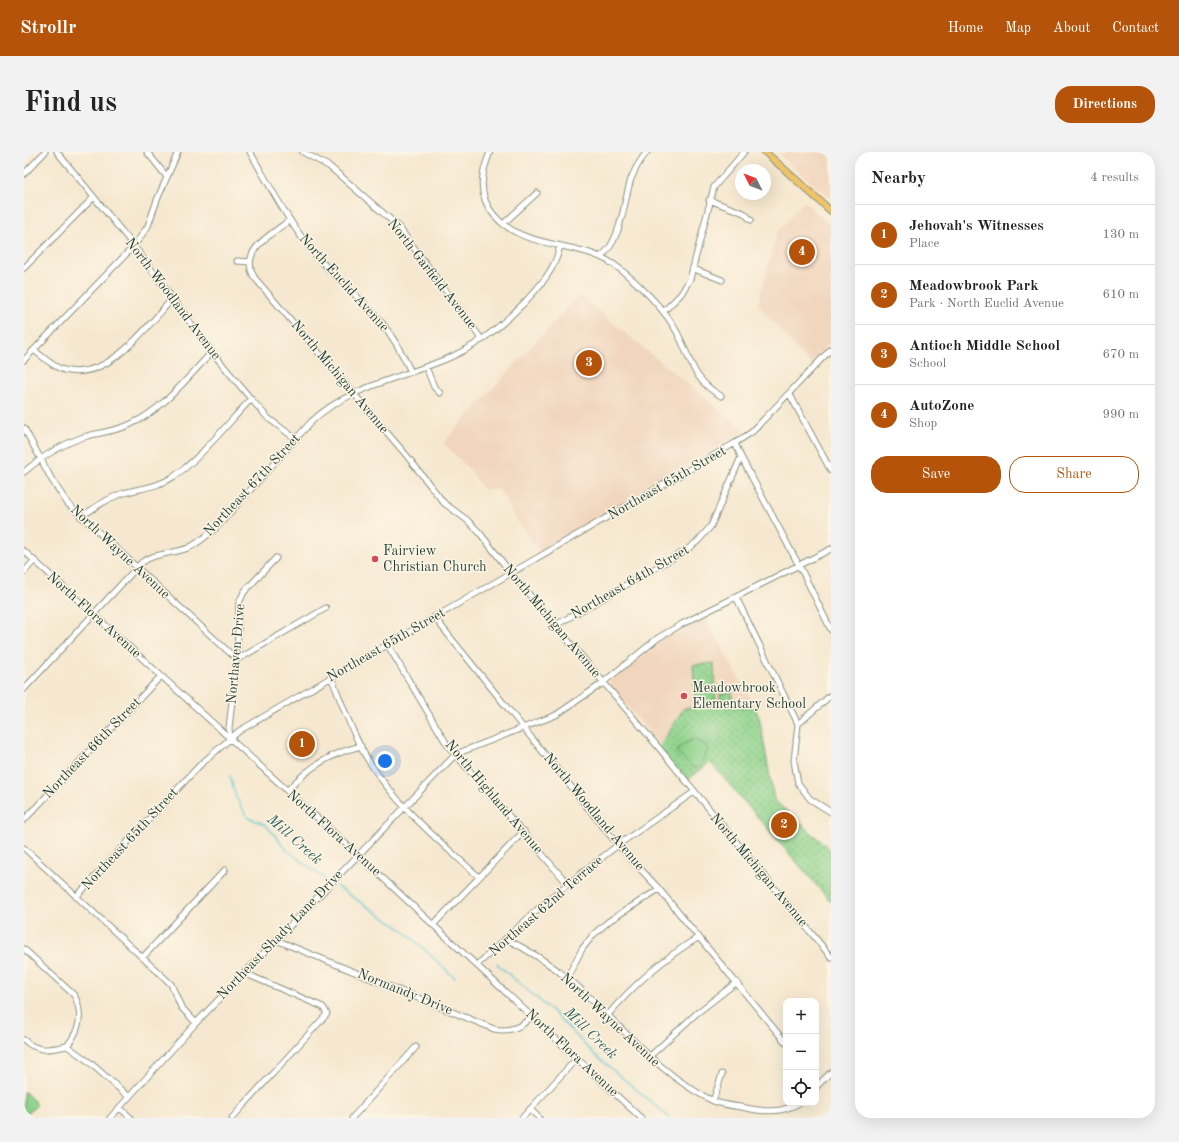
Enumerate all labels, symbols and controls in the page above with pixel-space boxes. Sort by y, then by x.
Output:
text: Strollr [20,19,76,38]
text: Home [948,21,983,35]
text: Map [1005,21,1031,35]
text: About [1053,21,1090,35]
text: Contact [1112,21,1159,35]
button: Directions [1055,86,1155,123]
text: Find us [24,90,117,118]
north arrow [735,164,771,200]
text: Nearby [871,170,926,187]
text: 4 results [1090,171,1139,184]
street label: North Garfield Avenue [385,216,479,332]
text: Jehovah's Witnesses [909,219,1044,234]
text: 1 [880,228,888,241]
text: 130 m [1102,228,1139,241]
street label: North Euclid Avenue [297,231,391,335]
street label: North Woodland Avenue [123,235,223,363]
pin: 4 [789,237,815,267]
text: Place [909,237,939,250]
text: Meadowbrook Park [909,279,1039,294]
text: 2 [880,288,888,301]
text: 610 m [1102,288,1139,301]
text: Park · North Euclid Avenue [909,297,1064,310]
street label: North Michigan Avenue [289,318,391,436]
text: Antioch Middle School [909,339,1060,354]
pin: 3 [576,348,602,378]
text: 3 [880,348,888,361]
text: 670 m [1102,348,1139,361]
text: School [909,357,946,370]
text: AutoZone [909,399,974,414]
text: 4 [880,408,888,421]
text: 990 m [1102,408,1139,421]
text: Shop [909,417,937,430]
street label: Northeast 67th Street [201,431,303,539]
street label: Northeast 65th Street [605,443,729,523]
button: Save [871,456,1001,493]
button: Share [1009,456,1139,493]
street label: North Wayne Avenue [68,502,172,602]
street label: Northeast 64th Street [568,542,692,622]
place label: Fairview Christian Church [383,544,487,574]
marker: Fairview Christian Church [370,554,380,564]
street label: North Michigan Avenue [501,562,603,680]
street label: North Flora Avenue [44,569,144,661]
street label: Northaven Drive [225,603,247,705]
street label: Northeast 65th Street [324,605,448,685]
place label: Meadowbrook Elementary School [692,681,806,711]
marker: Meadowbrook Elementary School [679,691,689,701]
street label: Northeast 66th Street [40,695,144,801]
pin: 1 [289,729,315,759]
street label: North Highland Avenue [442,737,546,857]
your location [375,751,395,771]
street label: North Woodland Avenue [541,751,647,873]
street label: Northeast 65th Street [79,785,181,893]
street label: North Flora Avenue [284,787,384,879]
pin: 2 [771,810,797,840]
street label: North Michigan Avenue [708,811,810,929]
water label: Mill Creek [263,812,324,868]
street label: Northeast 62nd Terrace [486,853,606,959]
street label: Northeast Shady Lane Drive [215,868,345,1002]
street label: Normandy Drive [355,967,455,1017]
street label: North Wayne Avenue [558,970,662,1070]
map controls [783,998,819,1106]
button: + [783,998,819,1034]
water label: Mill Creek [560,1004,619,1063]
street label: North Flora Avenue [523,1007,621,1099]
button: − [783,1034,819,1070]
button: locate [783,1070,819,1106]

